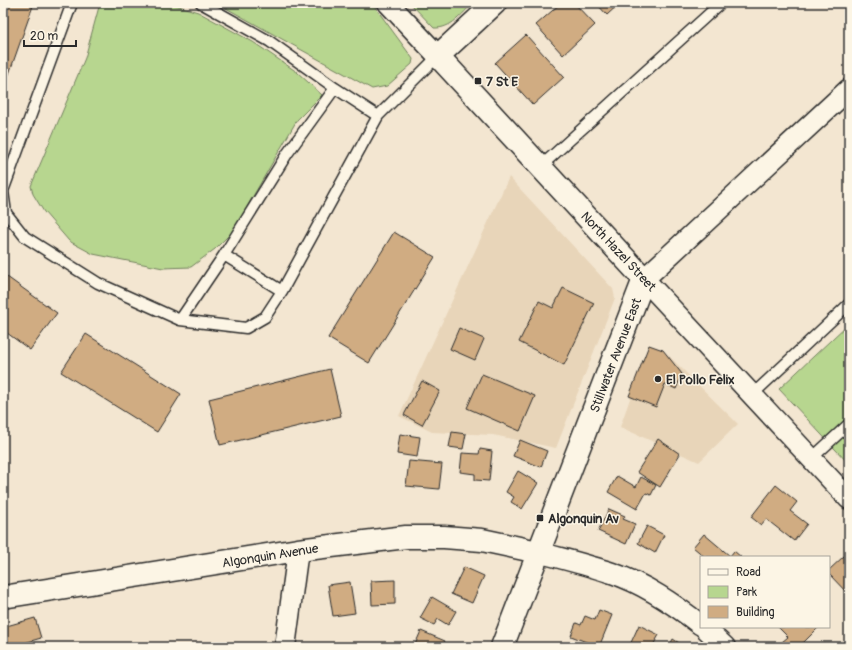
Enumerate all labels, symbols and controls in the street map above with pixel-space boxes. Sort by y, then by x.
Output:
scale bar [24,22,76,48]
text: 20 m [30,29,59,44]
place label: 7 St E [486,74,518,90]
marker: 7 St E [473,76,483,86]
street label: North Hazel Street [577,208,660,295]
street label: Stillwater Avenue East [587,295,645,415]
place label: El Pollo Felix [666,372,735,388]
marker: El Pollo Felix [653,374,663,384]
place label: Algonquin Av [548,511,619,527]
marker: Algonquin Av [535,513,545,523]
street label: Algonquin Avenue [221,540,320,571]
legend [700,556,830,628]
text: Road [736,565,761,580]
text: Park [736,585,757,600]
text: Building [736,605,775,620]

